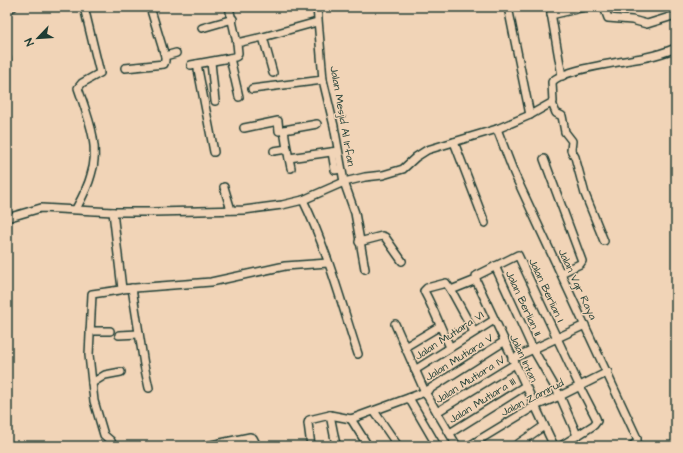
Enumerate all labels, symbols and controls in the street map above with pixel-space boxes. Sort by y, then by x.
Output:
north arrow [18,18,58,58]
text: N [21,36,38,48]
street label: Jalan Mesjid Al Irfan [326,65,359,168]
street label: Jalan Vgr Raya [554,246,601,323]
street label: Jalan Berlian I [525,256,568,325]
street label: Jalan Berlian II [502,268,545,339]
street label: Jalan Mutiara VI [412,308,486,362]
street label: Jalan Mutiara V [422,331,496,383]
street label: Jalan Intan [506,332,541,385]
street label: Jalan Mutiara IV [433,352,508,407]
street label: Jalan Mutiara III [446,374,519,427]
street label: Jalan Zamrud [498,375,567,420]

